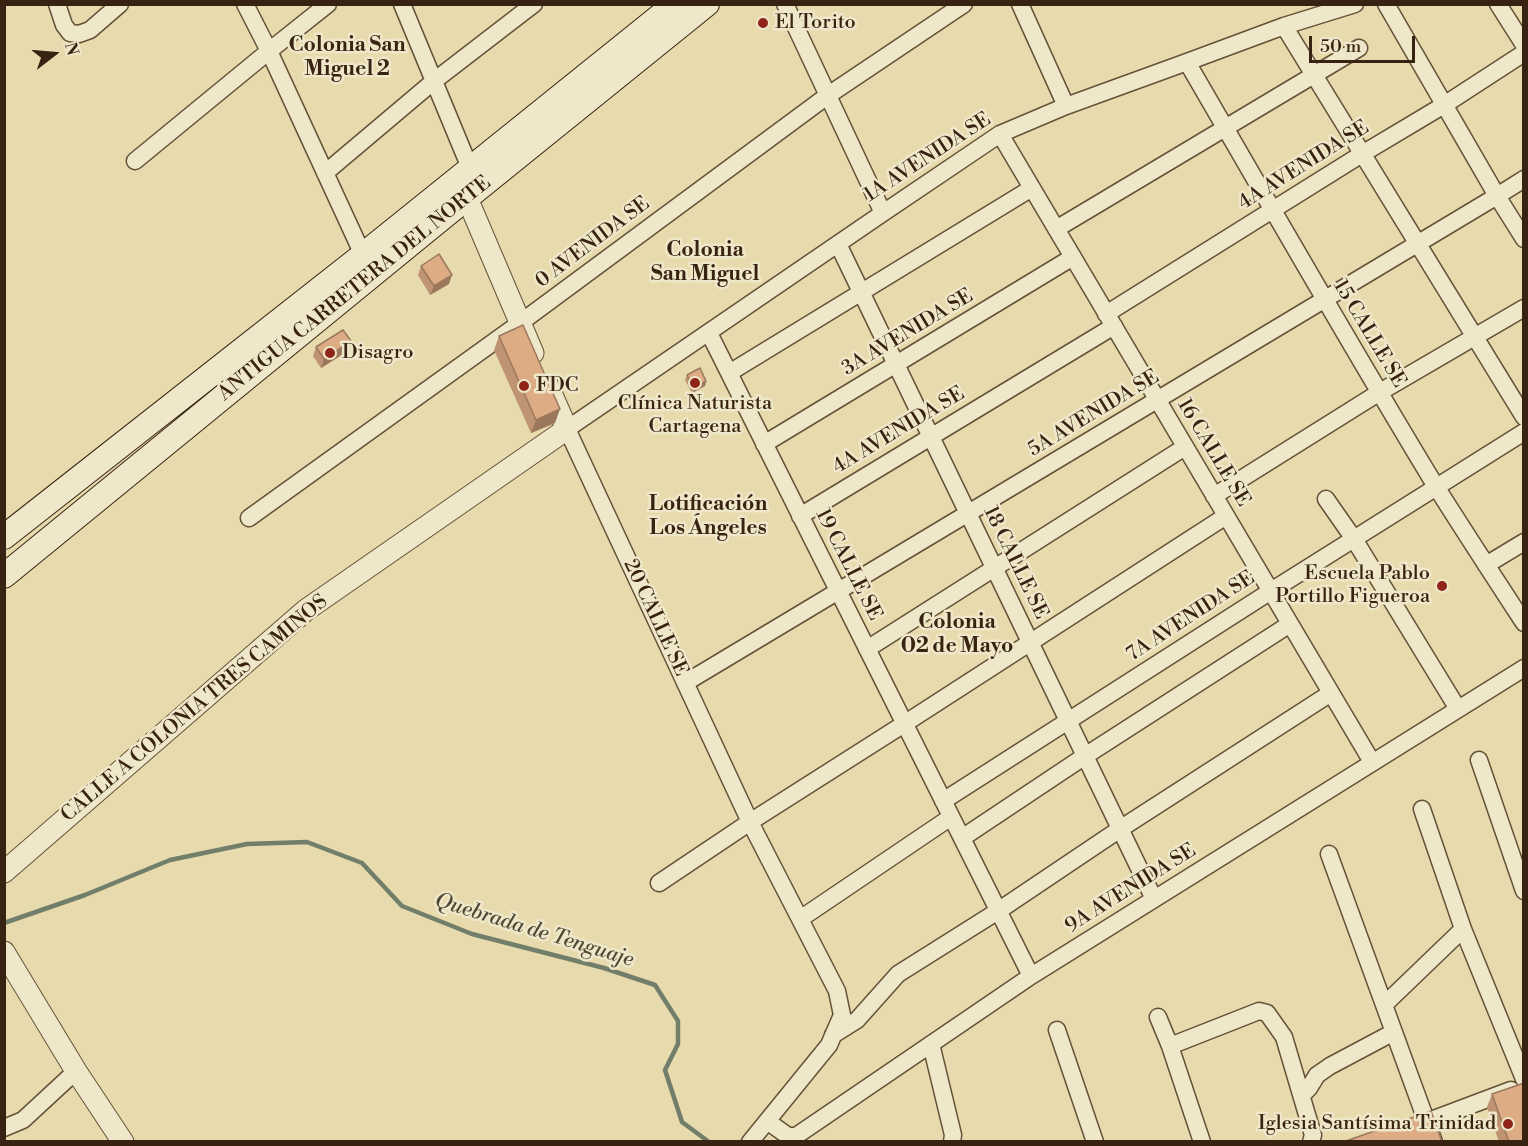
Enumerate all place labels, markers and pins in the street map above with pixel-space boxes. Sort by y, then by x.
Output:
place label: El Torito [775,11,856,35]
marker: El Torito [756,16,770,30]
place label: Disagro [342,341,413,365]
marker: Disagro [323,346,337,360]
place label: FDC [536,374,578,398]
marker: Clínica Naturista Cartagena [688,376,702,390]
marker: FDC [517,379,531,393]
place label: Clínica Naturista Cartagena [618,392,772,439]
place label: Escuela Pablo Portillo Figueroa [1275,562,1430,609]
marker: Escuela Pablo Portillo Figueroa [1435,579,1449,593]
place label: Iglesia Santísima Trinidad [1258,1112,1496,1136]
marker: Iglesia Santísima Trinidad [1501,1117,1515,1131]

